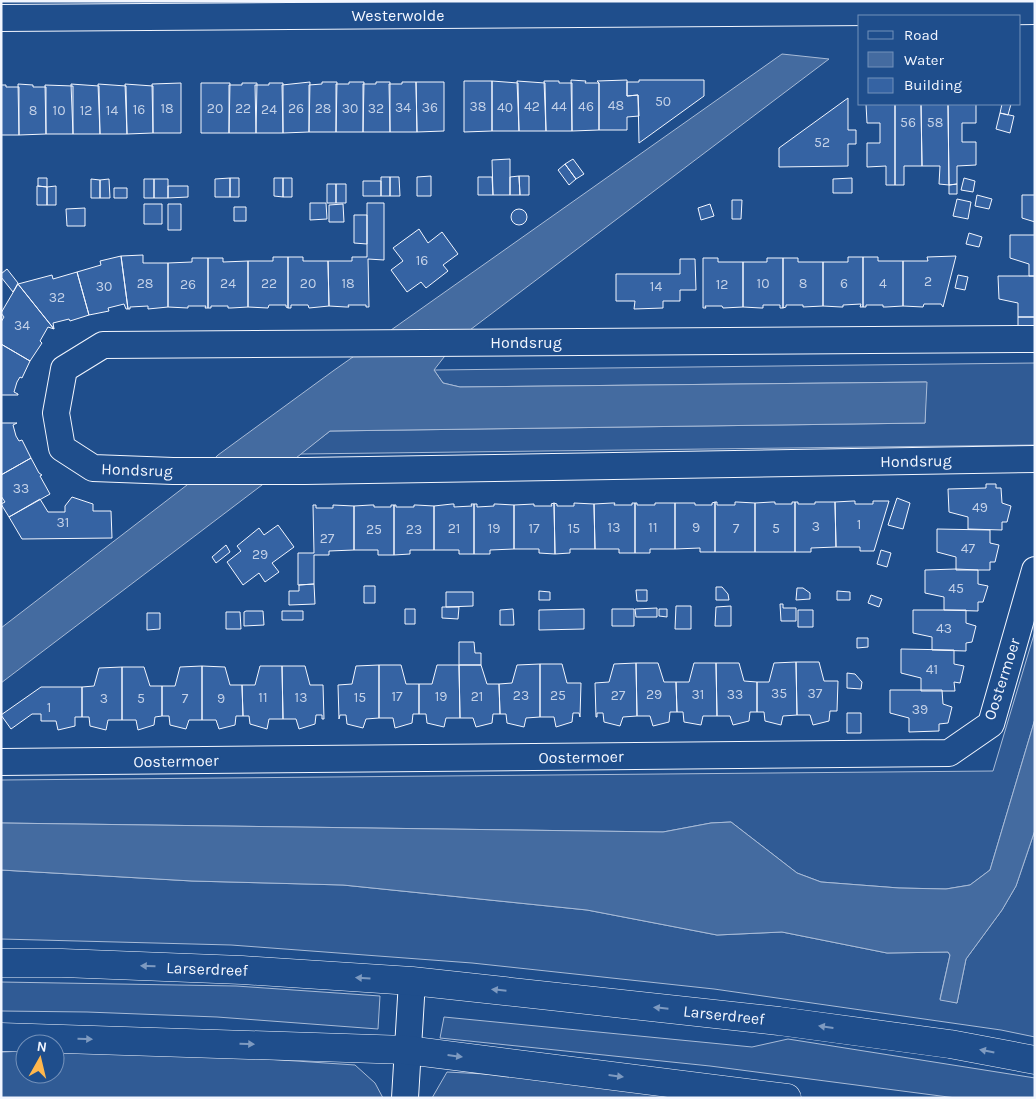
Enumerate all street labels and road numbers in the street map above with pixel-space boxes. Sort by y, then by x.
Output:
street label: Westerwolde [352,6,444,25]
street label: Hondsrug [490,333,562,352]
street label: Hondsrug [880,451,952,471]
street label: Hondsrug [101,459,173,481]
street label: Oostermoer [980,635,1024,722]
street label: Oostermoer [538,747,624,767]
street label: Oostermoer [133,751,219,771]
street label: Larserdreef [166,958,249,980]
street label: Larserdreef [682,1001,766,1029]

